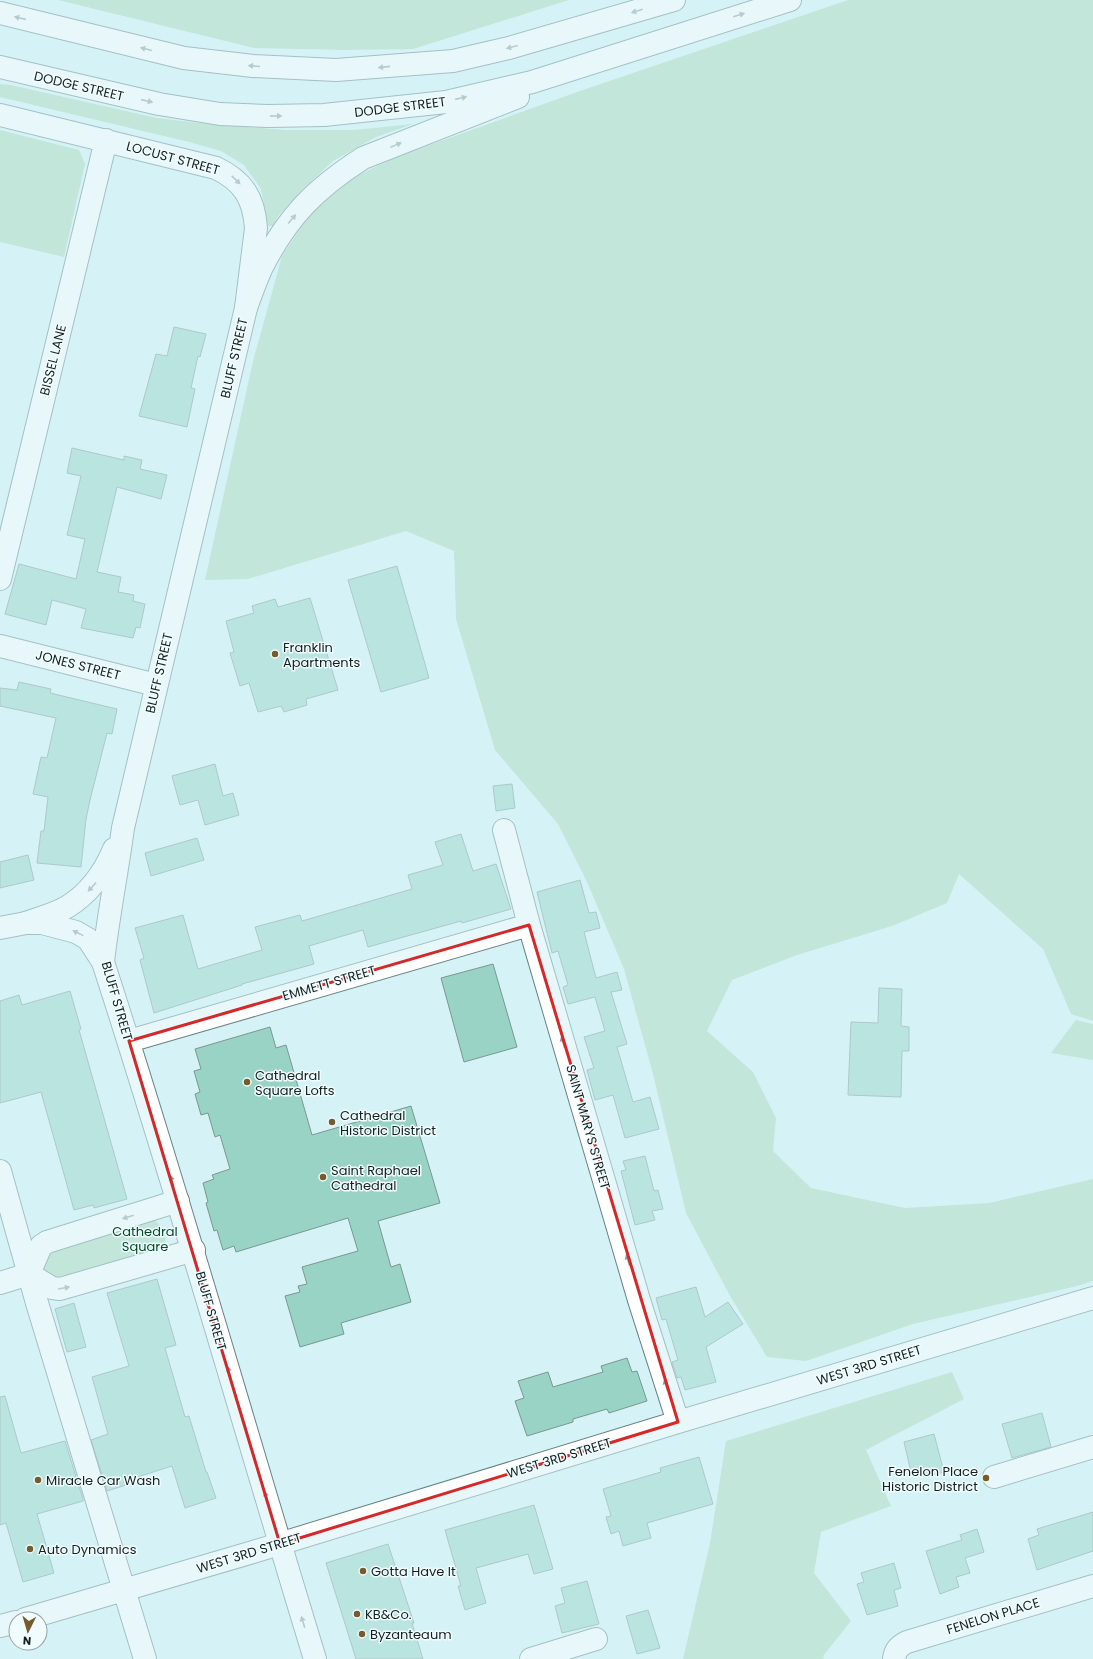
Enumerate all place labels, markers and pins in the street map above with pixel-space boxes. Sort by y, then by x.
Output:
place label: Franklin Apartments [283,638,360,672]
marker: Franklin Apartments [270,649,280,659]
place label: Cathedral Square Lofts [255,1066,335,1100]
marker: Cathedral Square Lofts [242,1077,252,1087]
place label: Cathedral Historic District [340,1106,436,1140]
marker: Cathedral Historic District [327,1117,337,1127]
place label: Saint Raphael Cathedral [331,1161,421,1195]
marker: Saint Raphael Cathedral [318,1172,328,1182]
place label: Fenelon Place Historic District [882,1462,978,1496]
place label: Miracle Car Wash [46,1471,160,1490]
marker: Fenelon Place Historic District [981,1473,991,1483]
marker: Miracle Car Wash [33,1475,43,1485]
place label: Auto Dynamics [38,1540,137,1559]
marker: Auto Dynamics [25,1544,35,1554]
place label: Gotta Have It [371,1562,456,1581]
marker: Gotta Have It [358,1566,368,1576]
place label: KB&Co. [365,1605,412,1624]
marker: KB&Co. [352,1609,362,1619]
place label: Byzanteaum [370,1625,452,1644]
marker: Byzanteaum [357,1629,367,1639]

